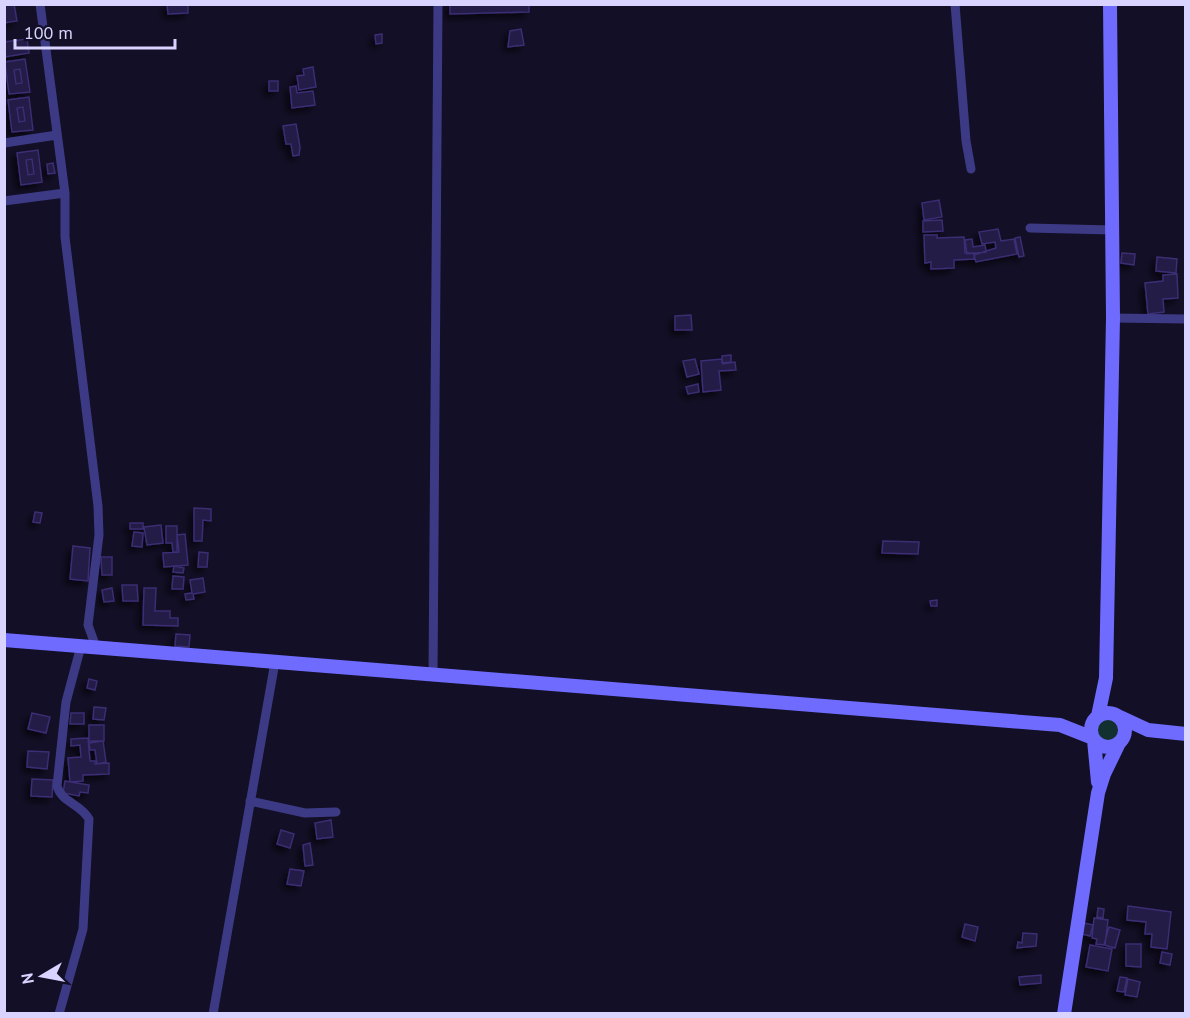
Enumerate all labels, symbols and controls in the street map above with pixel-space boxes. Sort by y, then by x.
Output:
scale bar [15,12,176,50]
text: 100 m [24,21,73,44]
north arrow [12,946,72,1006]
text: N [16,972,38,986]

